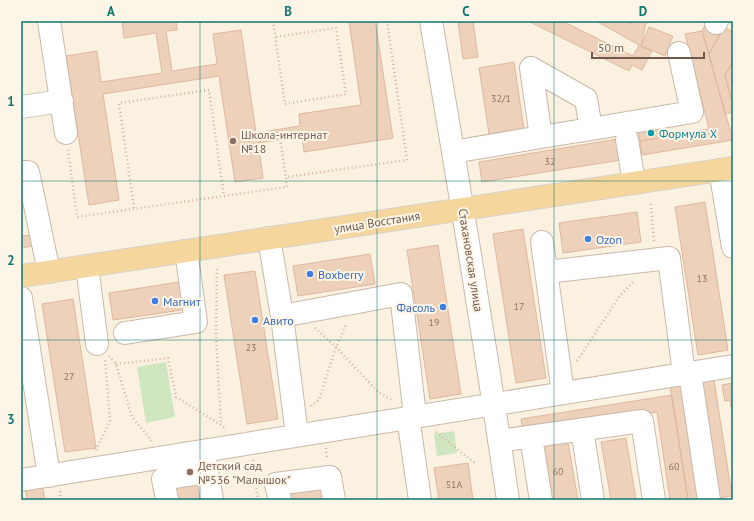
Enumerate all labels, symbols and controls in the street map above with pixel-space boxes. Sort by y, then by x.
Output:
text: A [107,3,115,20]
text: B [284,3,292,20]
text: C [462,3,470,20]
text: D [639,3,647,20]
scale bar [592,34,704,60]
text: 50 m [598,40,624,55]
house number: 32/1 [491,92,511,105]
text: 1 [7,93,15,110]
place label: Формула X [659,126,718,141]
place label: Школа-интернат №18 [241,127,327,156]
marker: Формула X [646,128,656,138]
marker: Школа-интернат №18 [228,136,238,146]
house number: 32 [545,155,555,168]
street label: Стахановская улица [455,207,487,313]
street label: улица Восстания [333,208,421,236]
place label: Ozon [596,232,622,247]
marker: Ozon [583,234,593,244]
text: 2 [7,252,15,269]
place label: Boxberry [318,267,364,282]
marker: Boxberry [305,269,315,279]
house number: 13 [697,272,707,285]
place label: Магнит [163,294,201,309]
marker: Магнит [150,296,160,306]
place label: Фасоль [397,300,435,315]
house number: 17 [514,300,524,313]
marker: Фасоль [438,302,448,312]
place label: Авито [263,313,294,328]
marker: Авито [250,315,260,325]
house number: 19 [429,316,439,329]
house number: 23 [246,341,256,354]
house number: 27 [64,370,74,383]
text: 3 [7,411,15,428]
place label: Детский сад №536 "Малышок" [198,458,291,487]
house number: 60 [669,460,680,473]
house number: 60 [553,465,564,478]
marker: Детский сад №536 "Малышок" [185,467,195,477]
house number: 51А [446,478,463,491]

